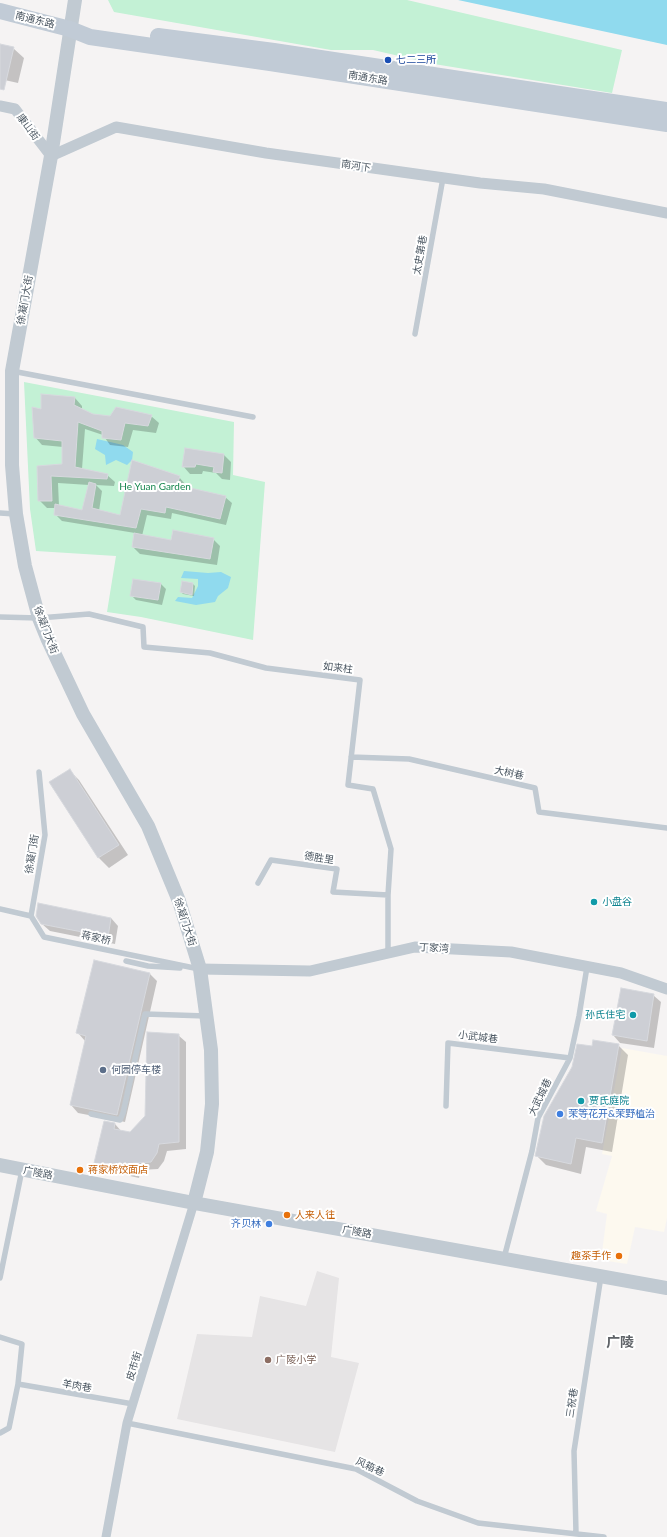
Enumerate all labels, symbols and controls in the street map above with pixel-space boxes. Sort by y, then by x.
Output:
street label: 南通东路 [14,9,56,31]
place label: 七二三所 [396,54,436,66]
marker: 七二三所 [383,55,393,65]
street label: 南通东路 [347,69,389,87]
street label: 康山街 [14,111,42,143]
street label: 南河下 [340,158,372,174]
street label: 太史第巷 [411,234,429,276]
street label: 徐凝门大街 [15,274,35,326]
park label: He Yuan Garden [119,481,191,493]
street label: 徐凝门大街 [31,605,61,655]
street label: 如来柱 [322,660,354,676]
street label: 大树巷 [493,764,525,782]
street label: 徐凝门街 [23,833,41,875]
street label: 德胜里 [303,850,335,866]
street label: 徐凝门大街 [172,896,198,948]
place label: 小盘谷 [602,896,632,908]
marker: 小盘谷 [589,897,599,907]
street label: 蒋家桥 [80,929,112,947]
street label: 丁家湾 [419,941,449,955]
place label: 孙氏住宅 [585,1009,625,1021]
marker: 孙氏住宅 [628,1010,638,1020]
street label: 小武城巷 [457,1029,499,1045]
place label: 何园停车楼 [111,1064,161,1076]
marker: 何园停车楼 [98,1065,108,1075]
street label: 大武城巷 [526,1076,554,1118]
place label: 贾氏庭院 [589,1095,629,1107]
marker: 贾氏庭院 [576,1096,586,1106]
place label: 茉等花开&茉野植治 [568,1108,655,1120]
marker: 茉等花开&茉野植治 [555,1109,565,1119]
street label: 广陵路 [22,1164,54,1182]
place label: 蒋家桥饺面店 [88,1164,148,1176]
marker: 蒋家桥饺面店 [75,1165,85,1175]
place label: 人来人往 [295,1209,335,1221]
marker: 人来人往 [282,1210,292,1220]
place label: 齐贝林 [231,1218,261,1230]
marker: 齐贝林 [264,1219,274,1229]
street label: 广陵路 [341,1223,373,1241]
place label: 趣茶手作 [571,1250,611,1262]
marker: 趣茶手作 [614,1251,624,1261]
district label: 广陵 [606,1334,634,1350]
street label: 皮市街 [124,1350,144,1382]
place label: 广陵小学 [276,1354,316,1366]
marker: 广陵小学 [263,1355,273,1365]
street label: 羊肉巷 [61,1377,93,1395]
street label: 三祝巷 [564,1387,580,1419]
street label: 风箱巷 [354,1455,386,1479]

